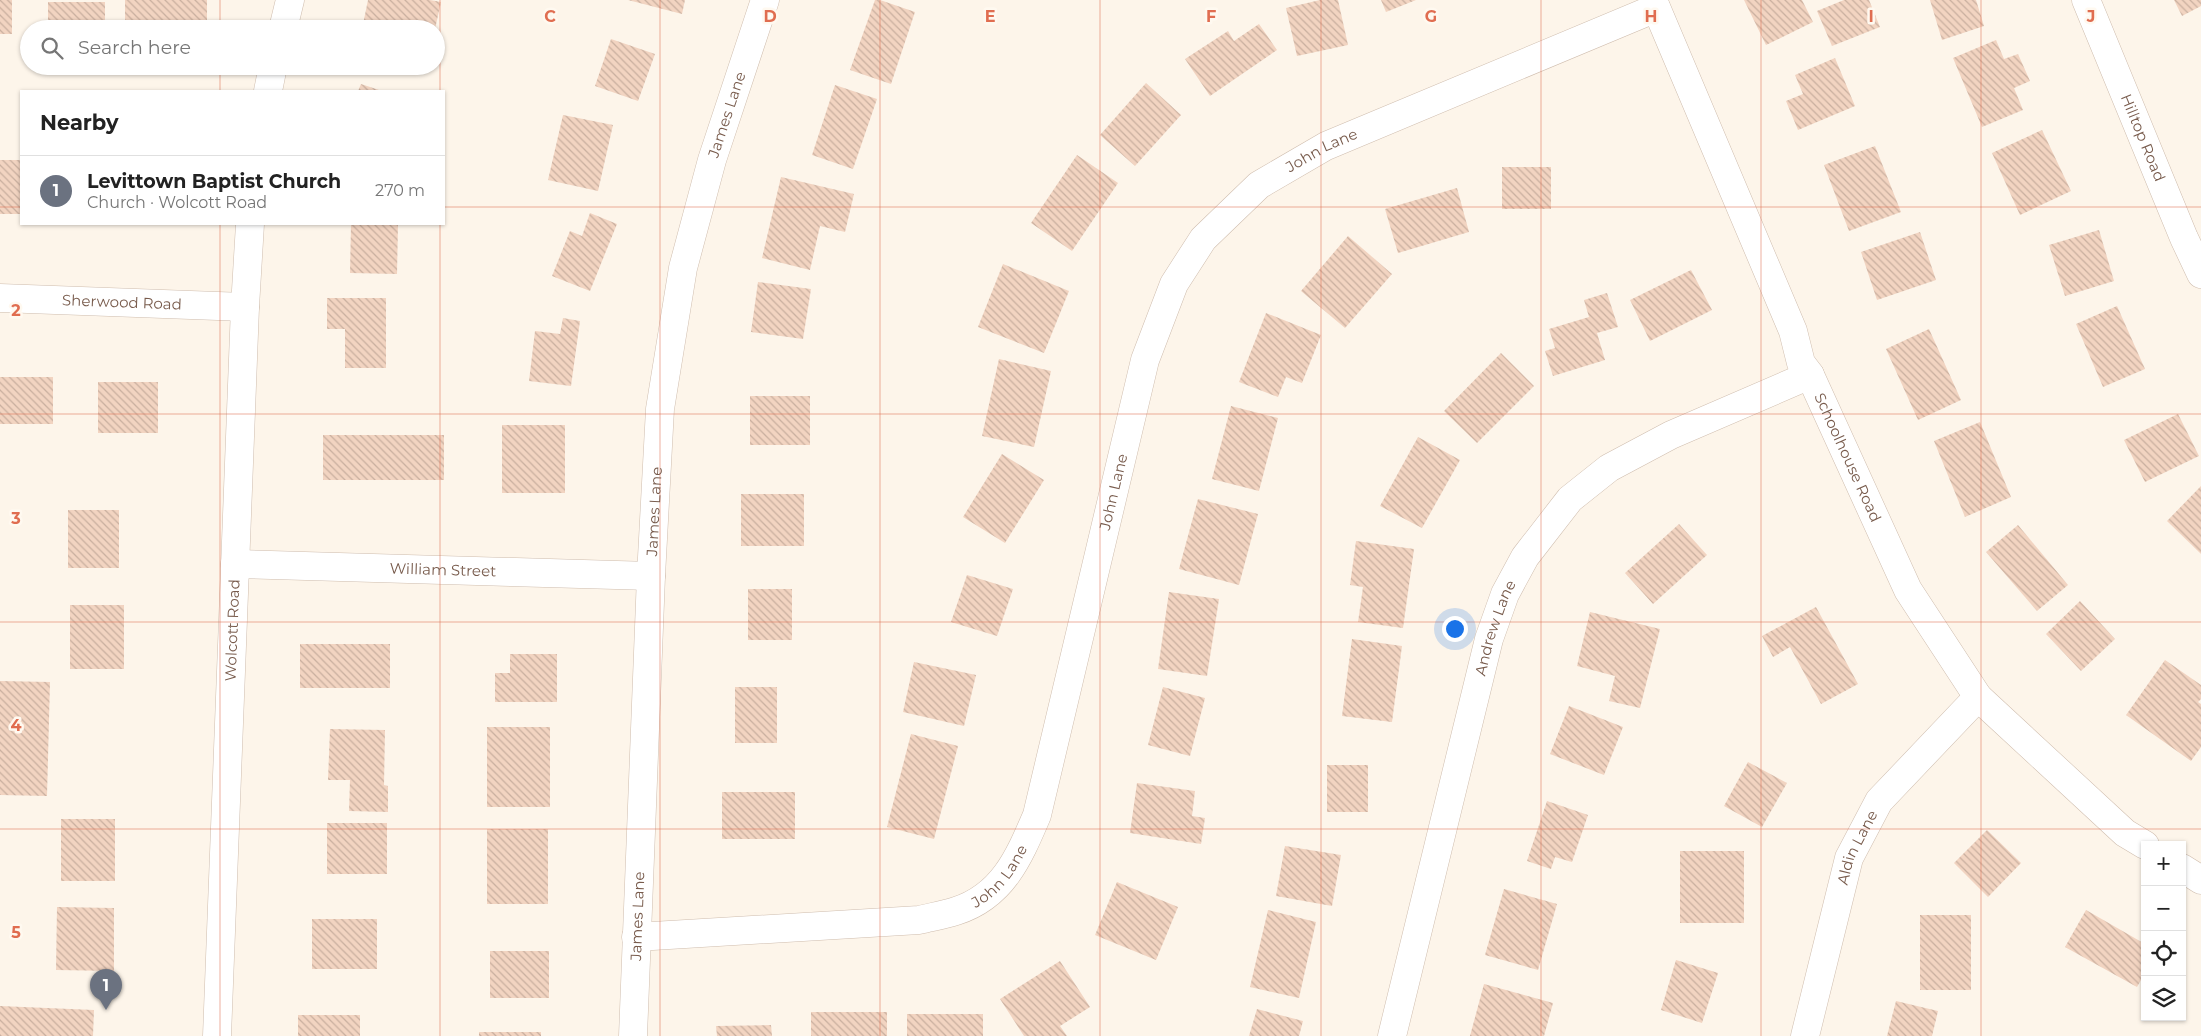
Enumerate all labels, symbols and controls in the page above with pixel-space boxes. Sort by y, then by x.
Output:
text: C [544,7,556,26]
text: D [763,7,777,26]
text: E [985,7,995,26]
text: F [1206,7,1216,26]
text: G [1425,7,1437,26]
text: H [1645,7,1657,26]
text: I [1868,7,1874,26]
text: J [2086,7,2095,26]
search box [20,20,445,75]
icon: search [38,34,66,62]
text: Search here [78,36,191,59]
street label: James Lane [703,69,750,161]
street label: Hilltop Road [2117,91,2170,184]
text: Nearby [40,110,119,135]
street label: John Lane [1281,124,1360,177]
text: Levittown Baptist Church [87,170,341,193]
text: 1 [53,181,59,200]
text: 270 m [375,181,425,200]
text: Church · Wolcott Road [87,193,267,212]
street label: Sherwood Road [62,290,182,314]
text: 2 [11,301,21,320]
street label: Schoolhouse Road [1810,390,1886,525]
street label: John Lane [1095,452,1131,533]
street label: James Lane [642,466,666,558]
text: 3 [10,509,21,528]
street label: William Street [389,558,497,581]
street label: Andrew Lane [1470,576,1520,678]
street label: Wolcott Road [221,579,244,682]
your location [1442,616,1468,642]
text: 4 [10,716,22,735]
street label: Aldin Lane [1833,807,1881,887]
street label: John Lane [967,841,1031,912]
map controls [2141,841,2186,1021]
button: + [2141,841,2186,886]
street label: James Lane [626,871,648,962]
button: − [2141,886,2186,931]
text: 5 [11,923,21,942]
button: locate [2141,931,2186,976]
pin: 1 [90,969,122,1010]
button: layers [2141,976,2186,1021]

